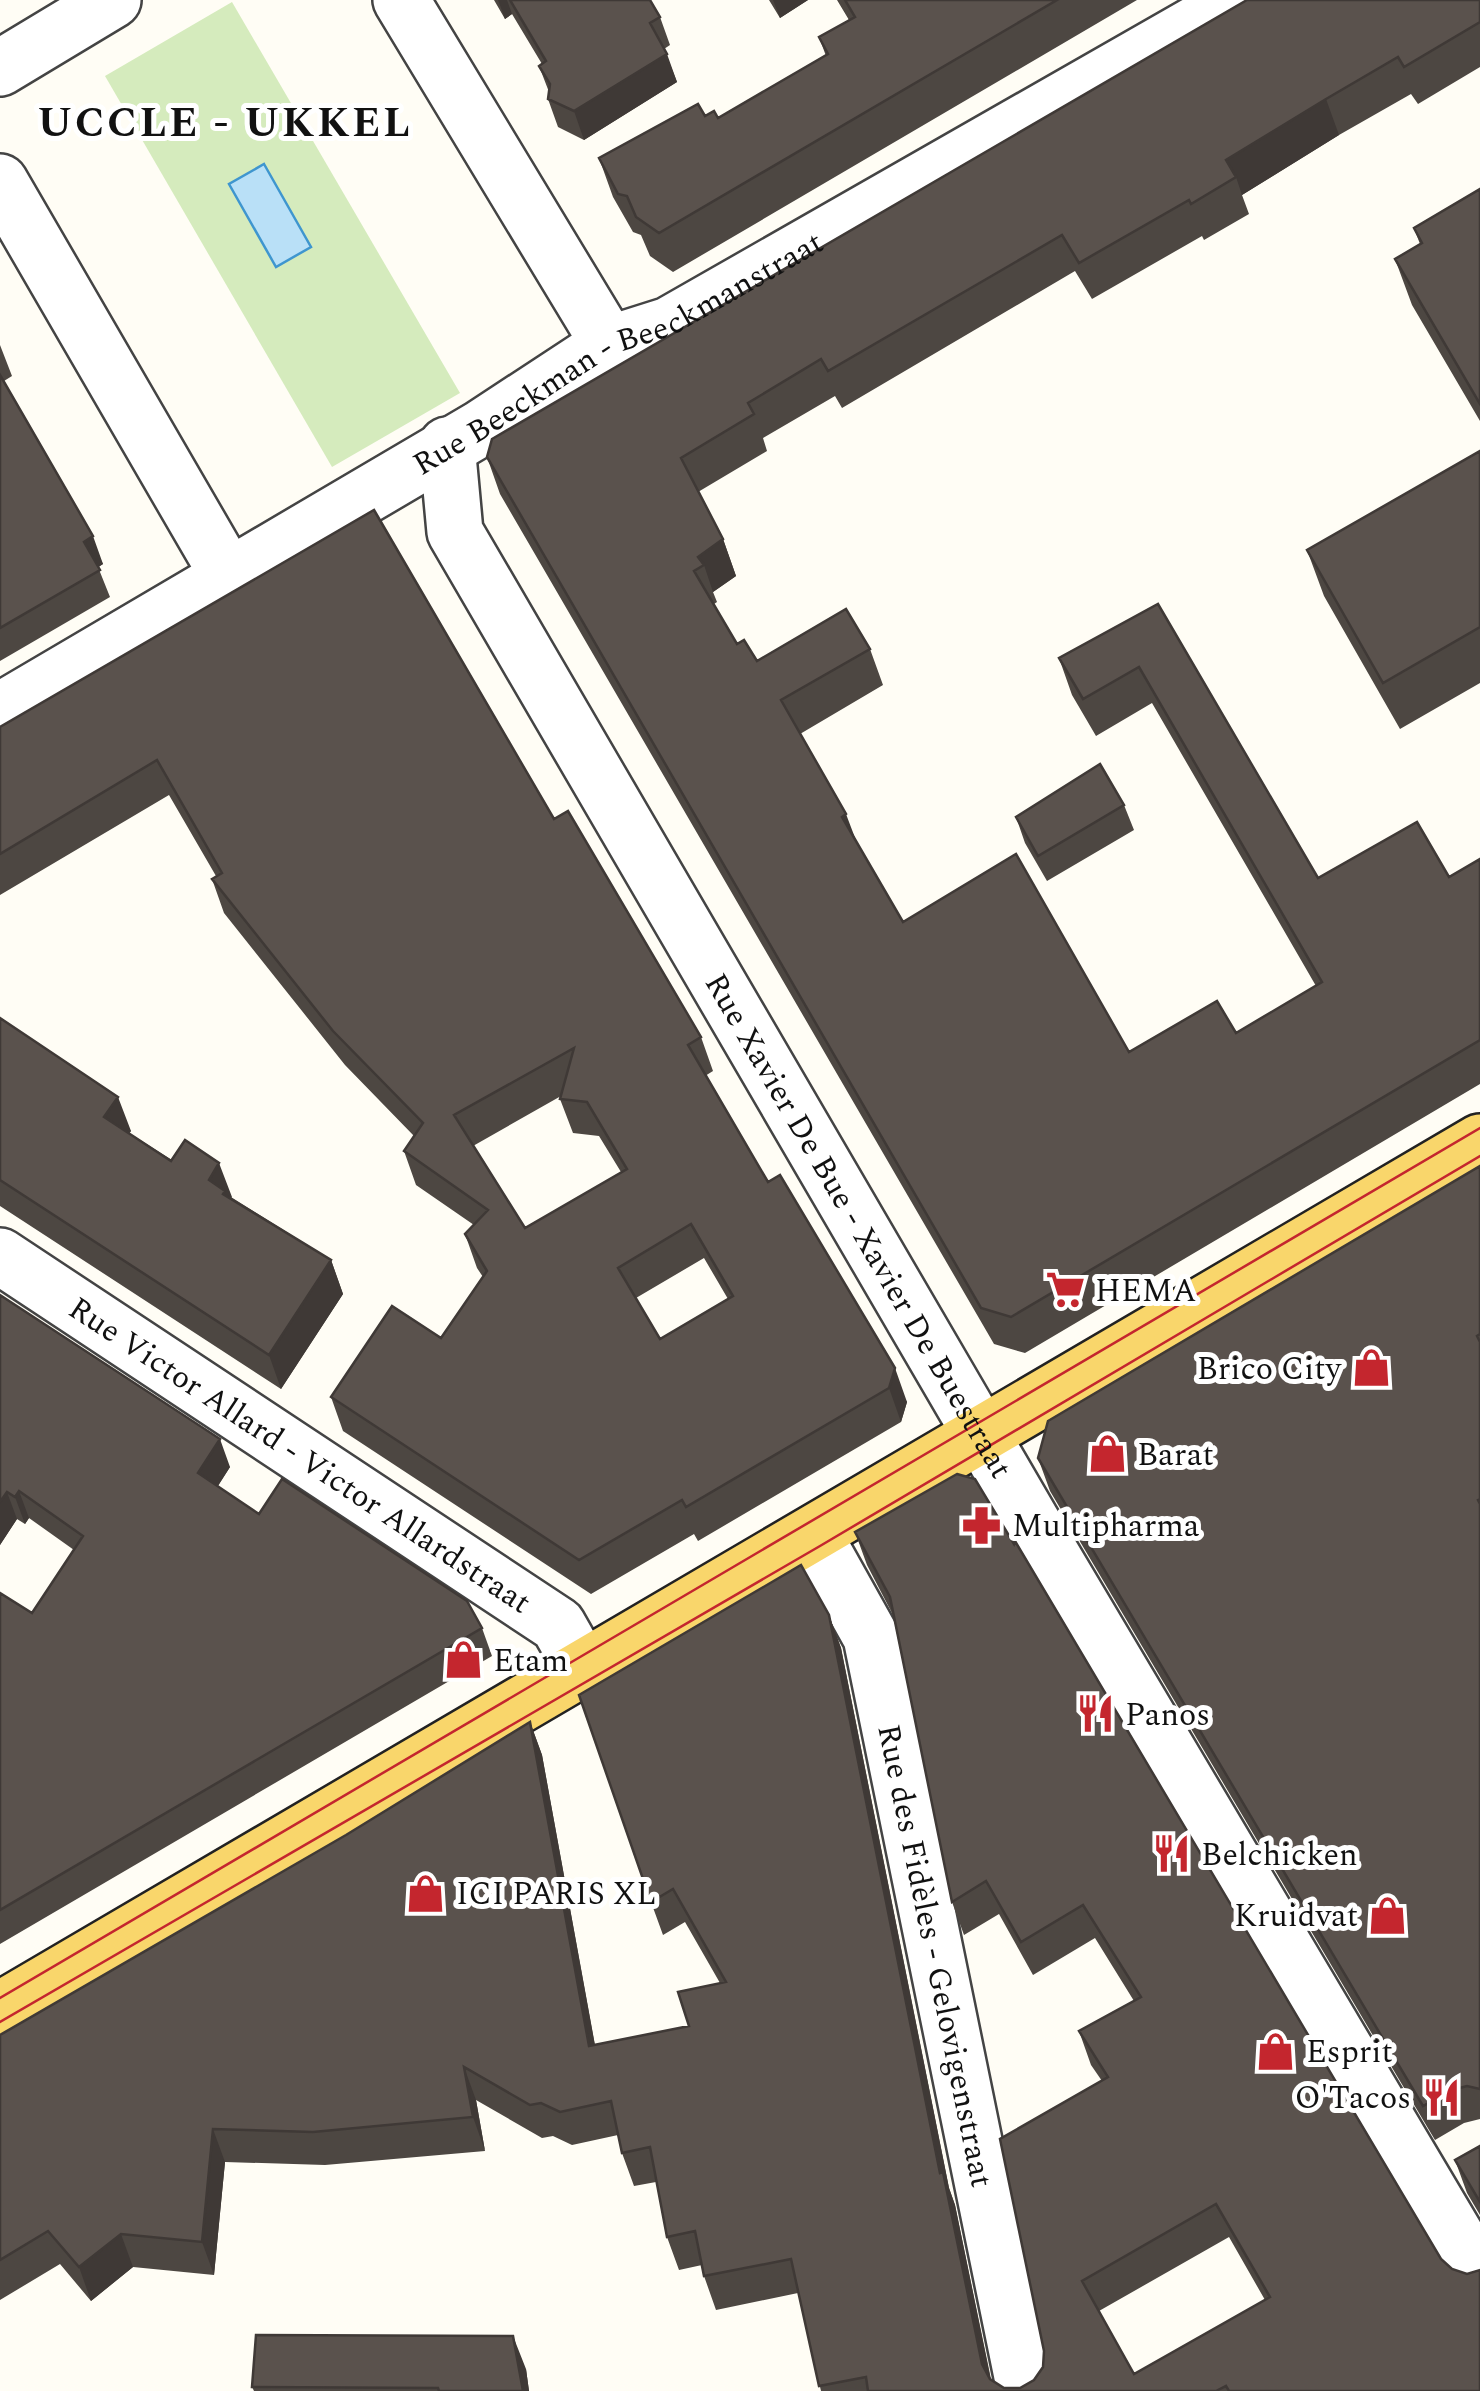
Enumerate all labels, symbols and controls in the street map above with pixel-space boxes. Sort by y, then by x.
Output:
district label: UCCLE - UKKEL [37,92,413,155]
street label: Rue Beeckman - Beeckmanstraat [404,219,833,489]
street label: Rue Xavier De Bue - Xavier De Buestraat [691,964,1025,1488]
place label: HEMA [1095,1267,1196,1316]
supermarket icon: HEMA [1044,1269,1086,1311]
street label: Rue Victor Allard - Victor Allardstraat [58,1285,541,1627]
place label: Brico City [1197,1345,1343,1394]
shop icon: Brico City [1350,1347,1392,1389]
place label: Barat [1137,1431,1214,1480]
shop icon: Barat [1086,1433,1128,1475]
place label: Multipharma [1012,1502,1200,1551]
pharmacy icon: Multipharma [961,1504,1003,1546]
place label: Etam [493,1637,568,1686]
shop icon: Etam [442,1639,484,1681]
place label: Panos [1125,1691,1210,1740]
restaurant icon: Panos [1074,1693,1116,1735]
street label: Rue des Fidèles - Gelovigenstraat [863,1720,1006,2192]
place label: Belchicken [1201,1831,1358,1880]
restaurant icon: Belchicken [1150,1833,1192,1875]
place label: ICI PARIS XL [456,1870,657,1919]
shop icon: ICI PARIS XL [405,1872,447,1914]
place label: Kruidvat [1234,1892,1358,1941]
shop icon: Kruidvat [1367,1894,1409,1936]
place label: Esprit [1306,2028,1393,2077]
shop icon: Esprit [1255,2030,1297,2072]
place label: O'Tacos [1295,2074,1411,2123]
restaurant icon: O'Tacos [1420,2076,1462,2118]

